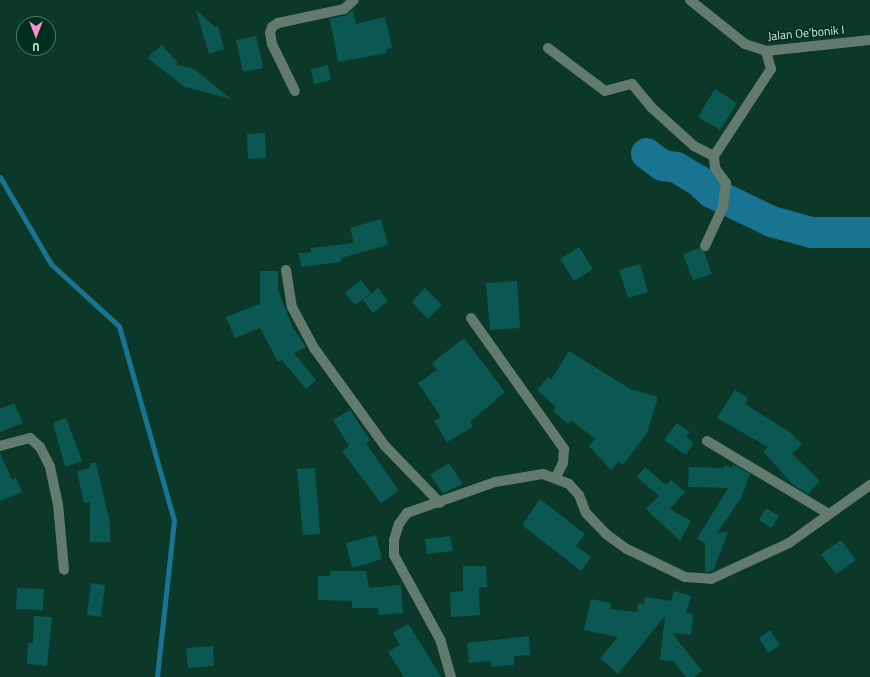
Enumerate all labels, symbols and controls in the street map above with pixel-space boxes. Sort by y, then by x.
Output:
north arrow [16,16,56,56]
street label: Jalan Oe'bonik I [767,22,845,44]
text: U [32,39,40,55]

